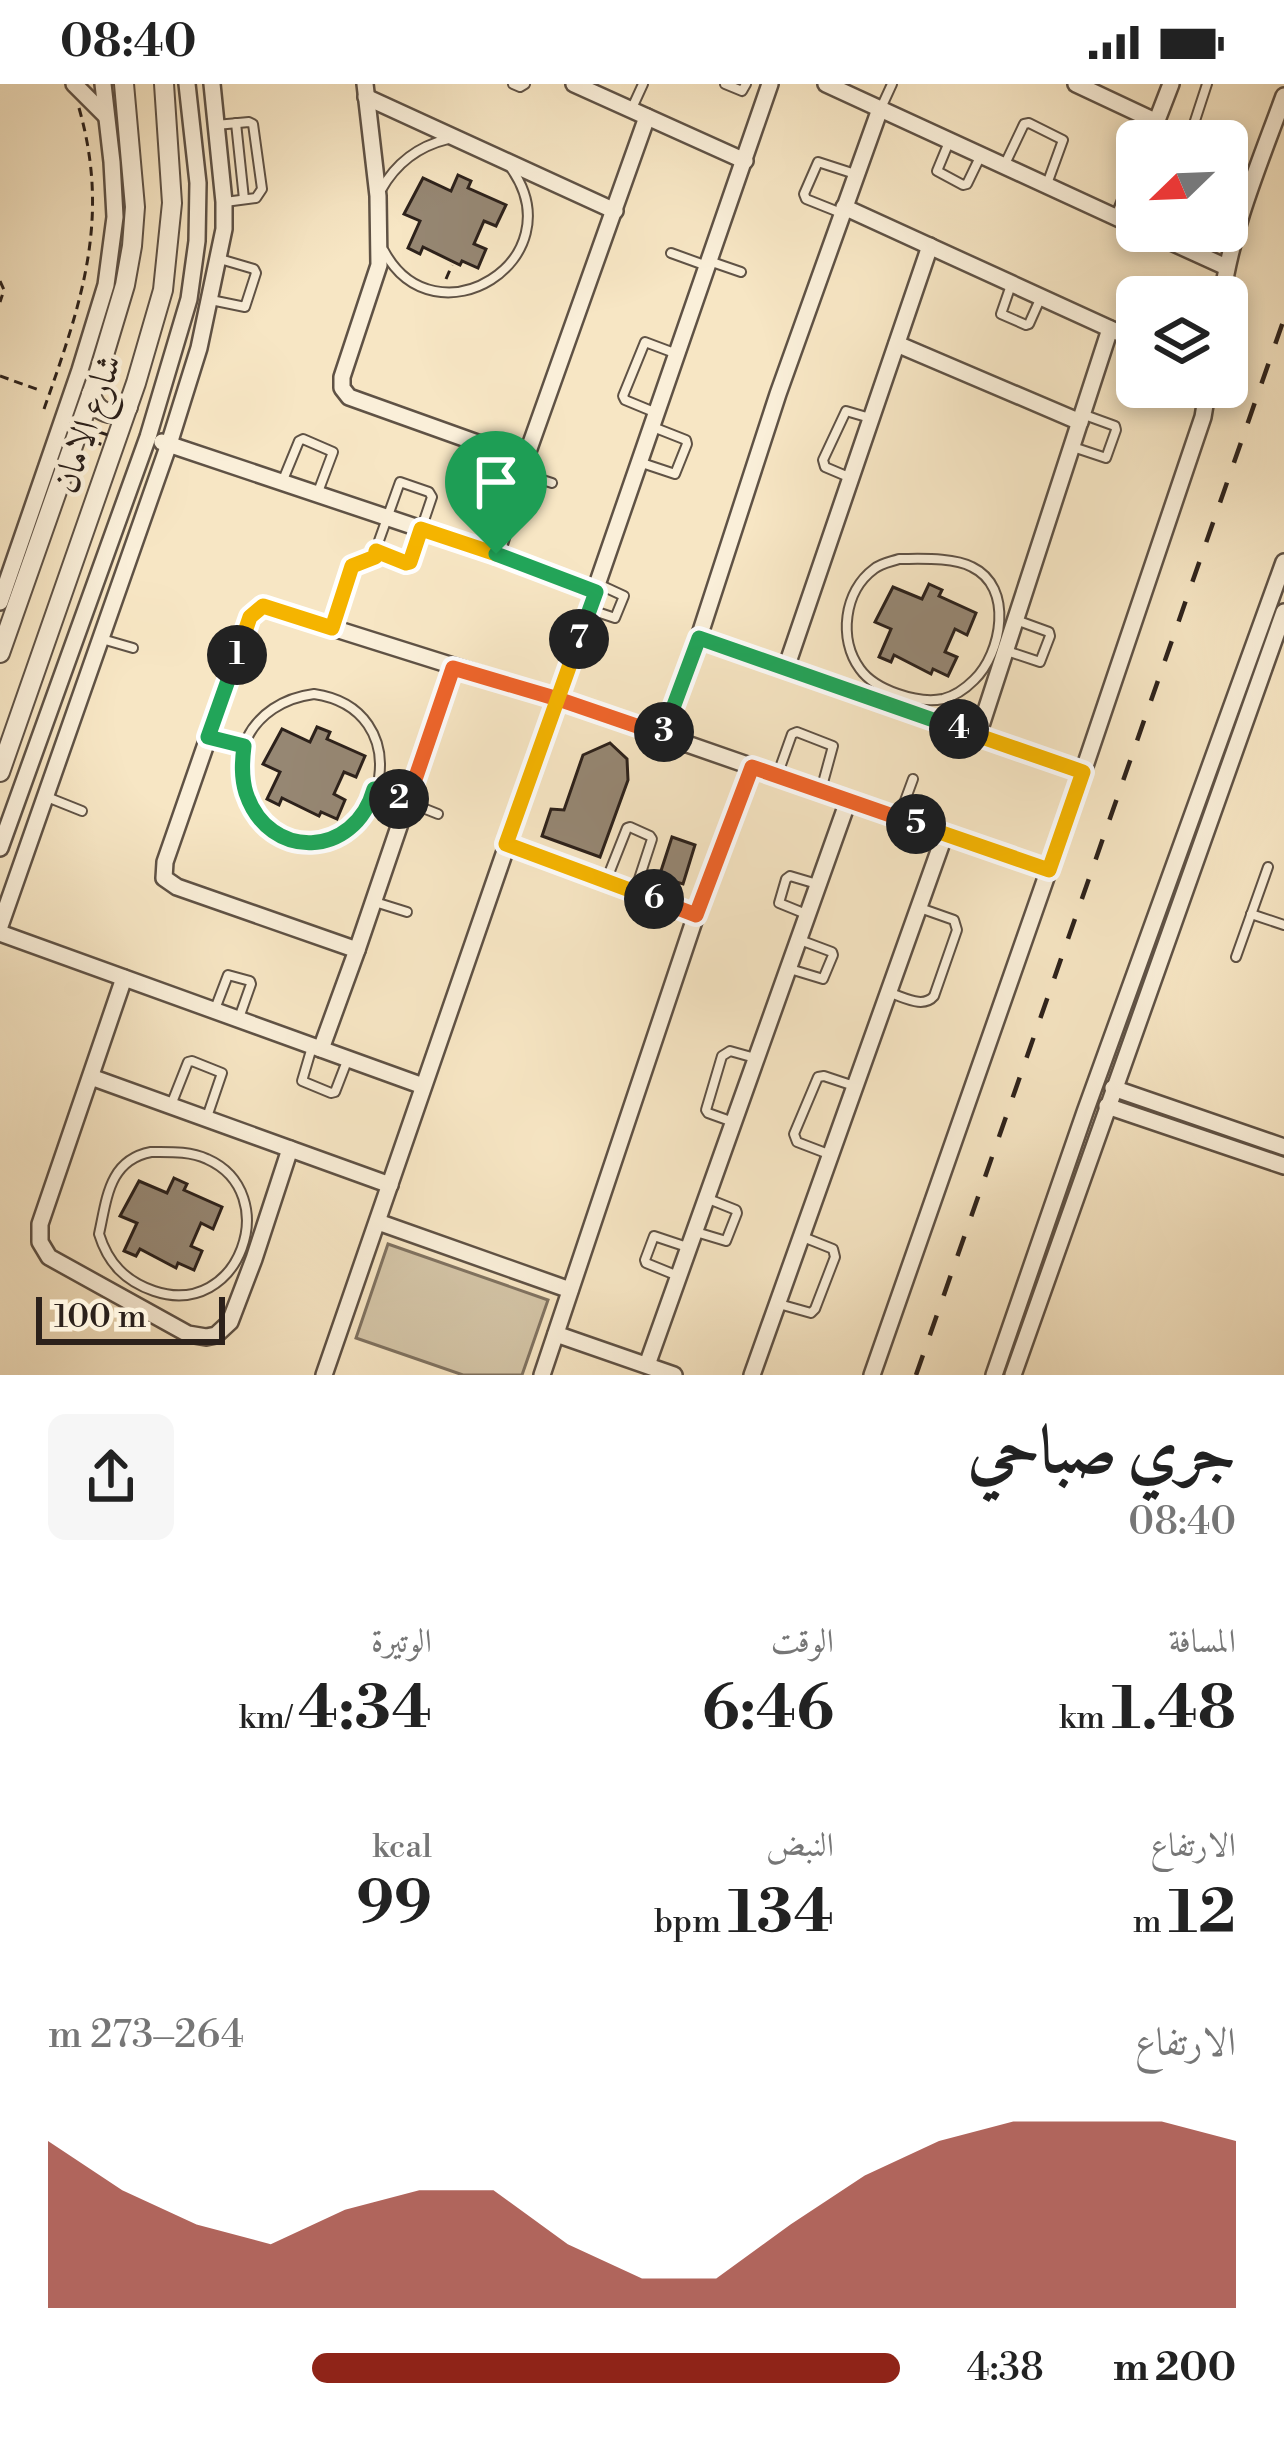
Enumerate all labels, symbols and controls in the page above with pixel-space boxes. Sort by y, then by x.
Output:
text: 08:40 [60,14,197,71]
north arrow [1116,120,1248,252]
map controls [1116,120,1248,408]
button: layers [1116,276,1248,408]
street label: شارع الامان [44,349,139,501]
pin [445,431,547,554]
icon: arrive [463,449,529,515]
pin: 7 [549,609,609,669]
text: 7 [569,618,589,659]
pin: 1 [207,625,267,685]
text: 1 [229,634,245,675]
pin: 4 [929,699,989,759]
pin: 3 [634,702,694,762]
text: 4 [948,708,970,749]
text: 3 [654,711,674,752]
pin: 2 [369,769,429,829]
text: 2 [389,778,409,819]
pin: 5 [886,794,946,854]
text: 5 [906,803,926,844]
pin: 6 [624,869,684,929]
text: 6 [644,878,664,919]
scale bar [36,1291,225,1344]
text: 100 m [54,1297,147,1338]
text: جري صباحي [968,1411,1236,1494]
button: share [48,1414,174,1540]
text: 08:40 [1128,1498,1236,1547]
text: الوتيرة [371,1622,432,1663]
text: الوقت [771,1622,834,1663]
text: المسافة [1169,1622,1236,1663]
text: 4:34 [298,1673,432,1748]
text: 6:46 [702,1673,834,1748]
text: 1.48 [1112,1673,1236,1748]
text: /km [239,1698,298,1739]
text: km [1059,1698,1112,1739]
text: النبض [766,1826,834,1867]
text: الارتفاع [1150,1826,1236,1867]
text: kcal [372,1827,432,1868]
text: 99 [356,1868,432,1943]
text: 134 [728,1877,834,1952]
text: 12 [1169,1877,1236,1952]
text: bpm [654,1902,728,1943]
text: m [1133,1902,1169,1943]
text: 264–273 m [48,2011,244,2060]
text: الارتفاع [1135,2019,1236,2068]
text: 4:38 [967,2344,1044,2393]
text: 200 m [1113,2344,1236,2393]

